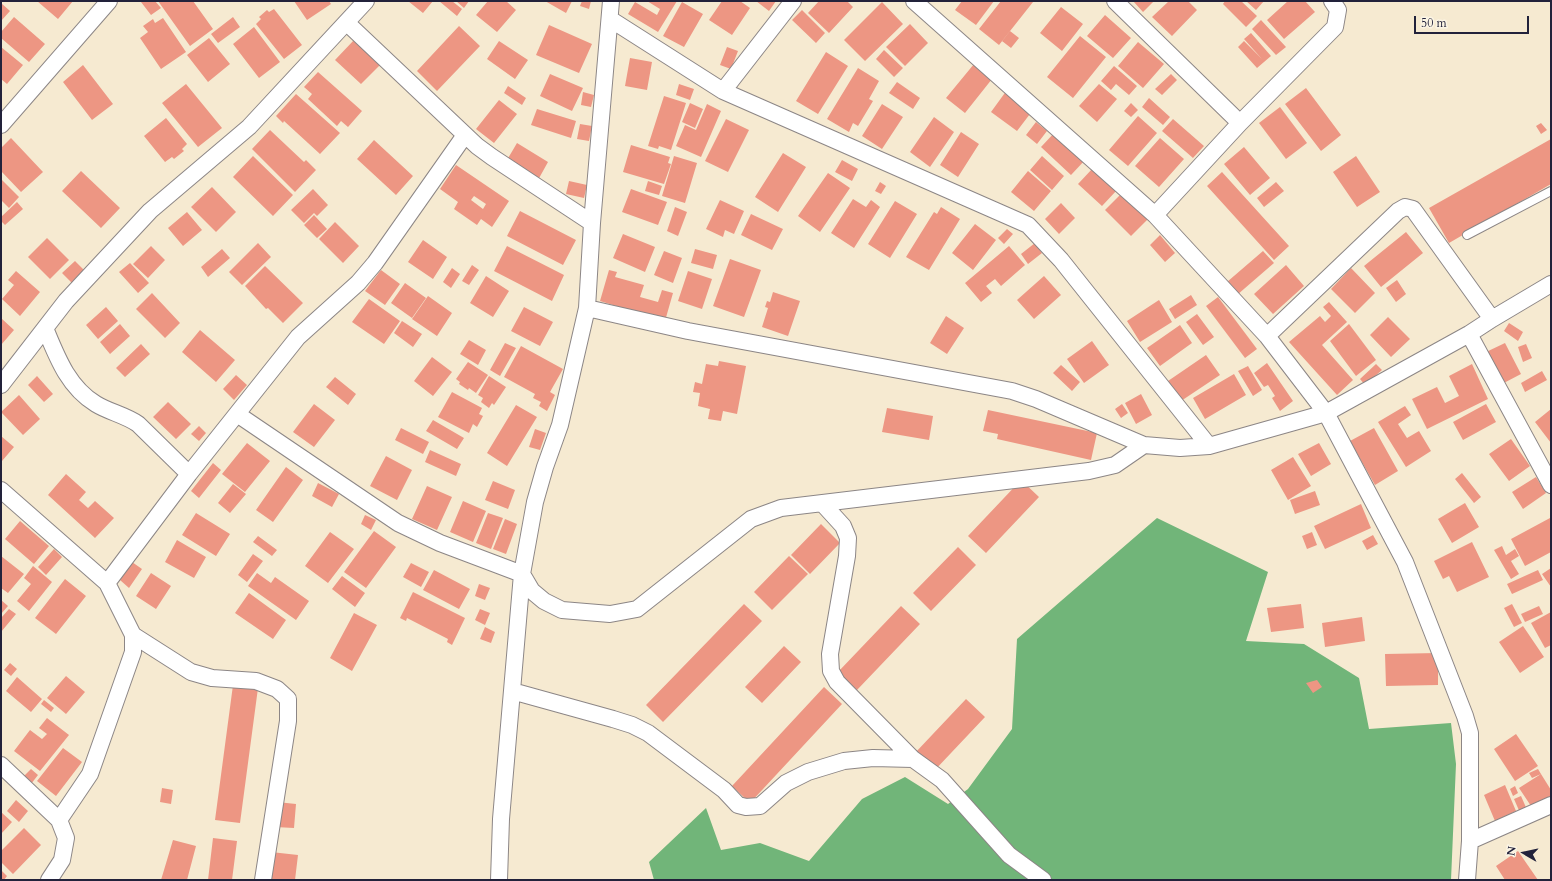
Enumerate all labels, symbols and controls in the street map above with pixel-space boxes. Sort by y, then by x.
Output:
scale bar [1416,8,1531,34]
text: 50 m [1421,15,1447,31]
north arrow [1504,833,1544,873]
text: N [1503,845,1520,857]

